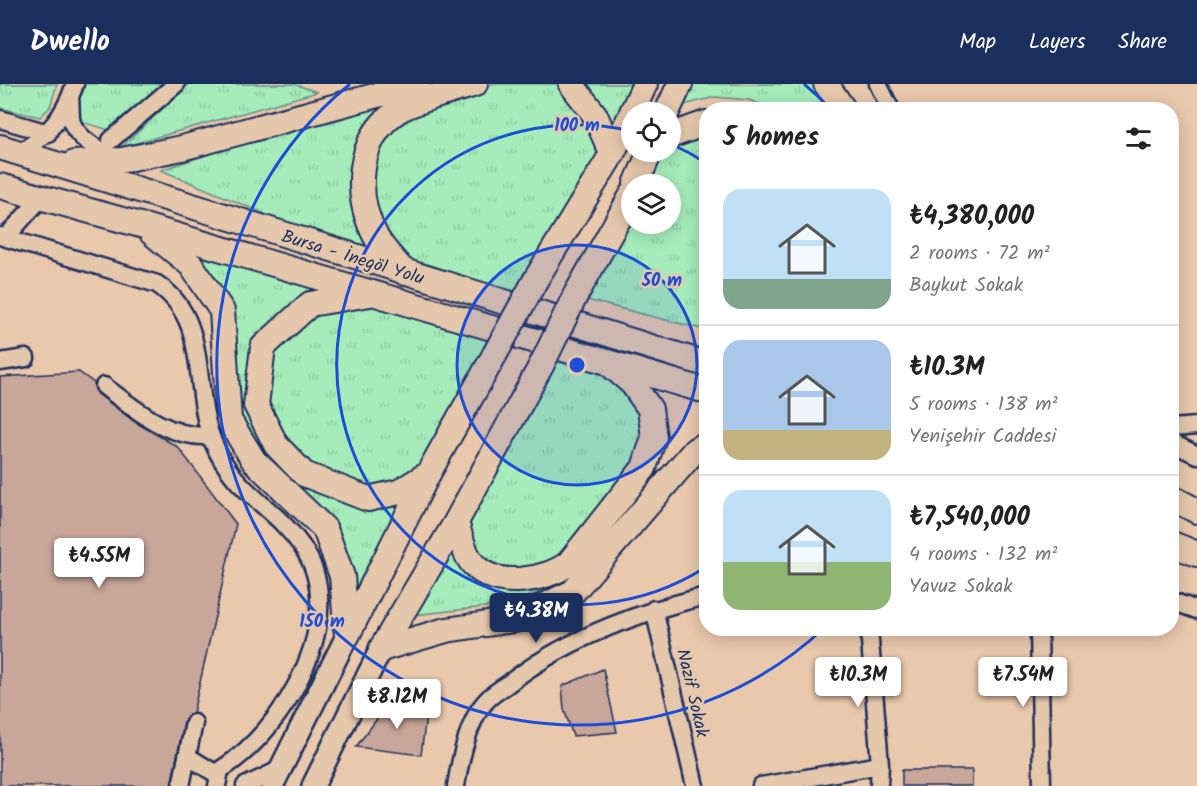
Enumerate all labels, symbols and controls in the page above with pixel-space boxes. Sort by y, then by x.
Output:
text: Dwello [30,20,110,65]
text: Map [959,26,996,59]
text: Layers [1029,26,1085,59]
text: Share [1118,26,1167,59]
map controls [621,102,681,234]
button: locate [621,102,681,162]
text: 100 m [554,112,600,141]
text: 5 homes [723,117,819,159]
icon: filters [1122,122,1155,155]
button: layers [621,174,681,234]
text: ₺4,380,000 [909,196,1034,238]
icon: home [771,213,843,285]
street label: Bursa - İnegöl Yolu [278,223,428,294]
text: 2 rooms · 72 m² [909,238,1050,270]
text: 50 m [641,267,682,296]
text: Baykut Sokak [909,270,1023,302]
text: ₺10.3M [909,347,985,389]
centre of rings [567,355,587,375]
icon: home [771,364,843,436]
text: 5 rooms · 138 m² [909,389,1058,421]
text: Yenişehir Caddesi [909,421,1056,453]
text: ₺7,540,000 [909,497,1030,539]
icon: home [771,514,843,586]
pin: ₺4.55M [50,538,148,589]
text: 4 rooms · 132 m² [909,539,1057,571]
text: ₺4.55M [68,541,130,573]
text: Yavuz Sokak [909,571,1013,603]
pin: ₺4.38M [487,593,585,644]
text: ₺4.38M [504,596,568,628]
text: 150 m [299,608,345,637]
street label: Nazif Sokak [667,646,716,741]
pin: ₺10.3M [809,657,907,708]
pin: ₺7.54M [974,657,1072,708]
text: ₺10.3M [829,660,887,692]
text: ₺7.54M [992,660,1054,692]
pin: ₺8.12M [348,679,446,730]
text: ₺8.12M [367,682,427,714]

